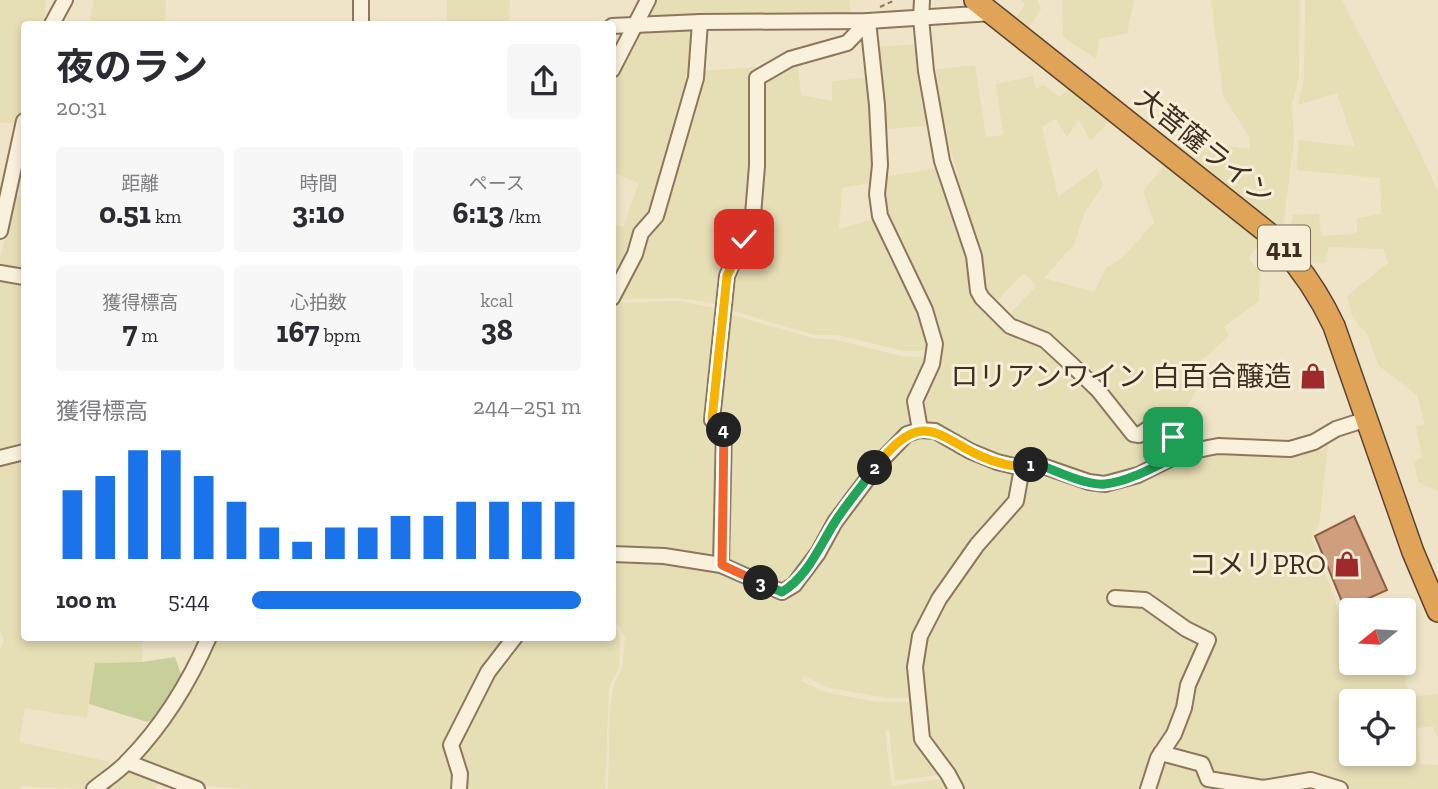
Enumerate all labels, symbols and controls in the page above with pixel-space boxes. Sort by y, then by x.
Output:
text: 夜のラン [56,44,208,90]
button: share [507,44,581,118]
street label: 大菩薩ライン [1129,81,1280,212]
text: 20:31 [56,93,106,121]
text: 距離 [121,172,159,195]
text: 時間 [299,172,338,195]
text: ペース [469,172,525,195]
text: 0.51 [99,195,151,231]
text: 3:10 [292,195,345,231]
text: 6:13 [452,195,504,231]
text: km [151,205,181,228]
text: /km [504,205,541,228]
pin [714,209,774,269]
icon: check [725,220,763,258]
road number: 411 [1258,226,1310,270]
text: kcal [481,289,513,312]
text: 獲得標高 [102,291,178,314]
text: 心拍数 [290,291,347,314]
text: 38 [481,312,513,348]
text: 7 [122,314,137,350]
text: 167 [276,314,319,350]
text: m [137,324,158,347]
text: bpm [319,324,361,347]
place label: ロリアンワイン 白百合醸造 [951,360,1292,393]
shop icon: ロリアンワイン 白百合醸造 [1298,361,1328,391]
text: 244–251 m [473,392,581,420]
text: 獲得標高 [56,397,148,425]
pin [1143,407,1203,467]
pin: 4 [706,412,742,448]
text: 4 [718,418,729,441]
icon: arrive [1154,418,1192,456]
pin: 1 [1014,448,1048,482]
pin: 2 [858,450,892,486]
text: 1 [1027,453,1034,476]
text: 2 [869,456,880,479]
place label: コメリPRO [1189,548,1326,581]
shop icon: コメリPRO [1332,549,1362,579]
pin: 3 [744,566,778,600]
text: 3 [755,571,766,594]
text: 100 m [56,586,116,614]
text: 5:44 [168,586,210,614]
north arrow [1339,598,1416,676]
map controls [1339,598,1416,766]
button: locate [1339,689,1416,766]

